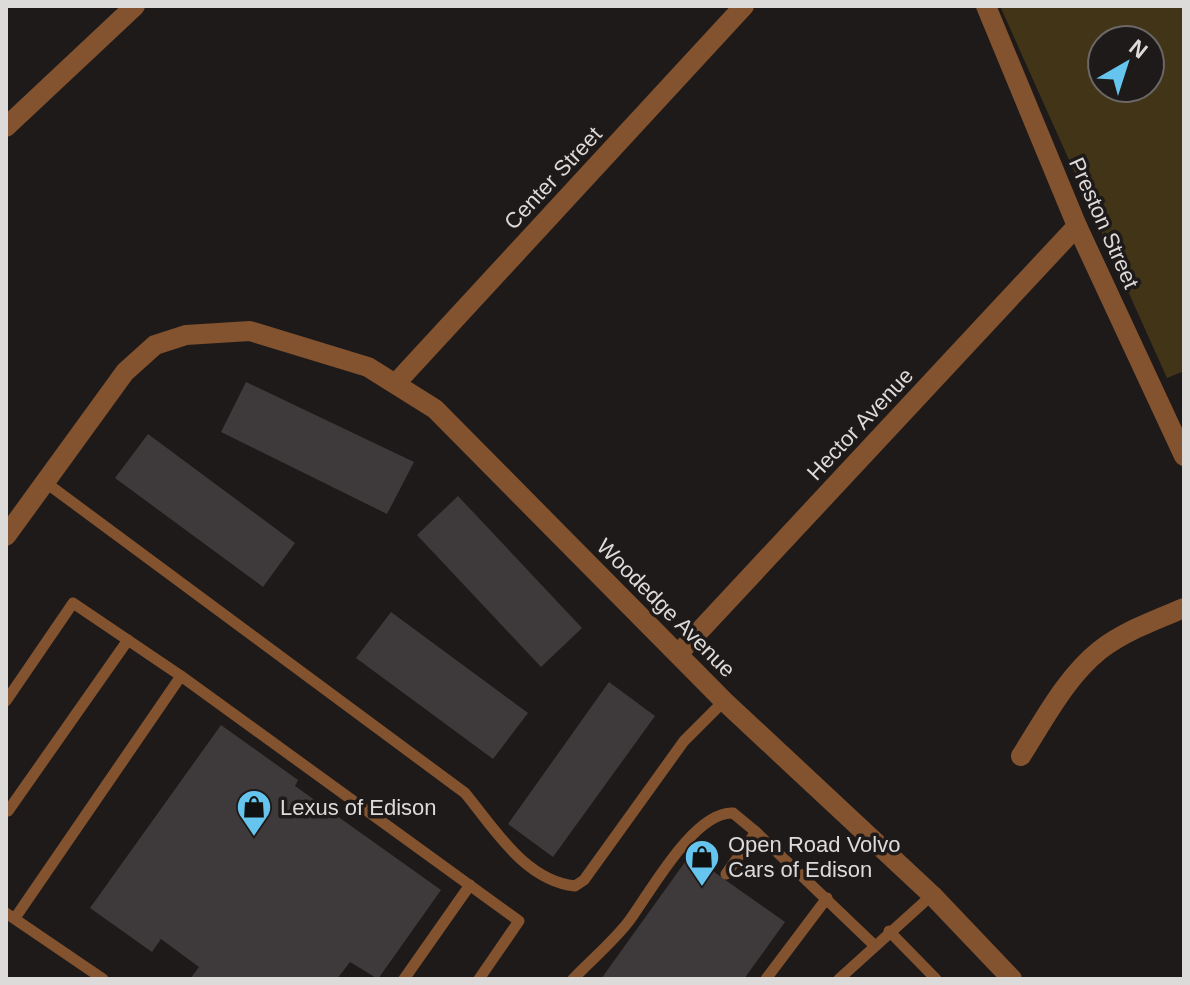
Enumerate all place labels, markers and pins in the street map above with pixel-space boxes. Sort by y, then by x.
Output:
shop icon: Lexus of Edison [235,788,273,838]
place label: Lexus of Edison [280,795,437,820]
place label: Open Road Volvo Cars of Edison [728,832,900,882]
shop icon: Open Road Volvo Cars of Edison [683,838,721,888]

